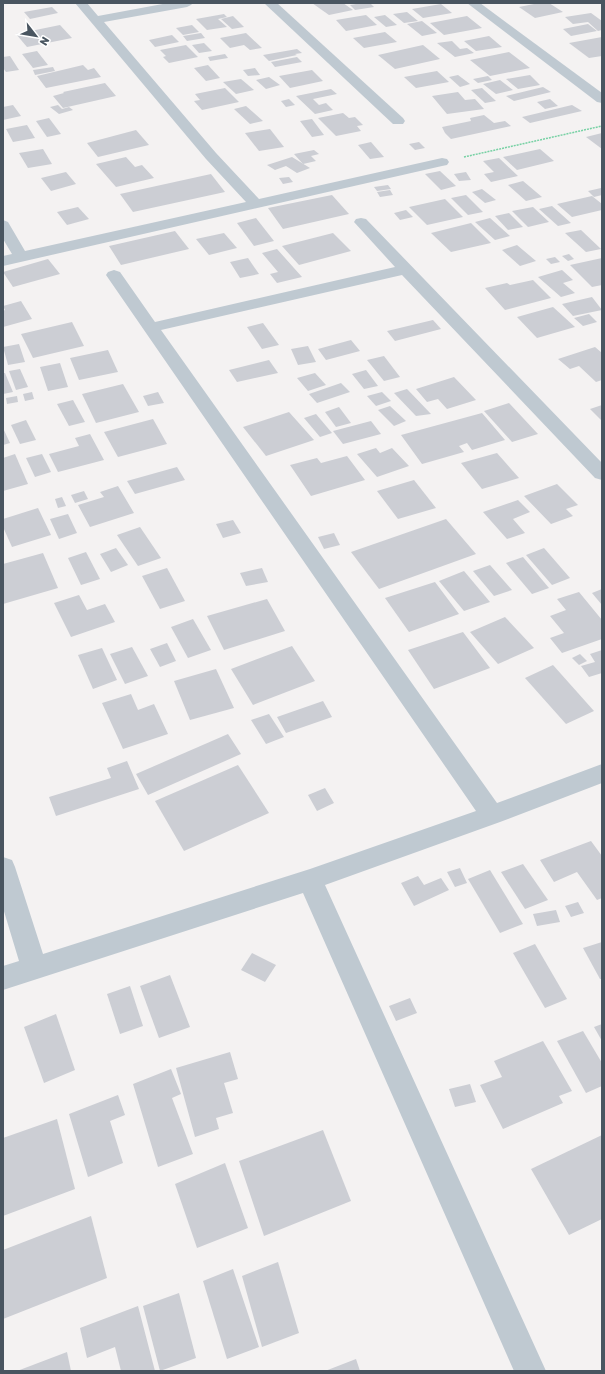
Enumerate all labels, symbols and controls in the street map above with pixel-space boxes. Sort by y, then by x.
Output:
north arrow [16,16,56,56]
text: N [36,34,52,48]

